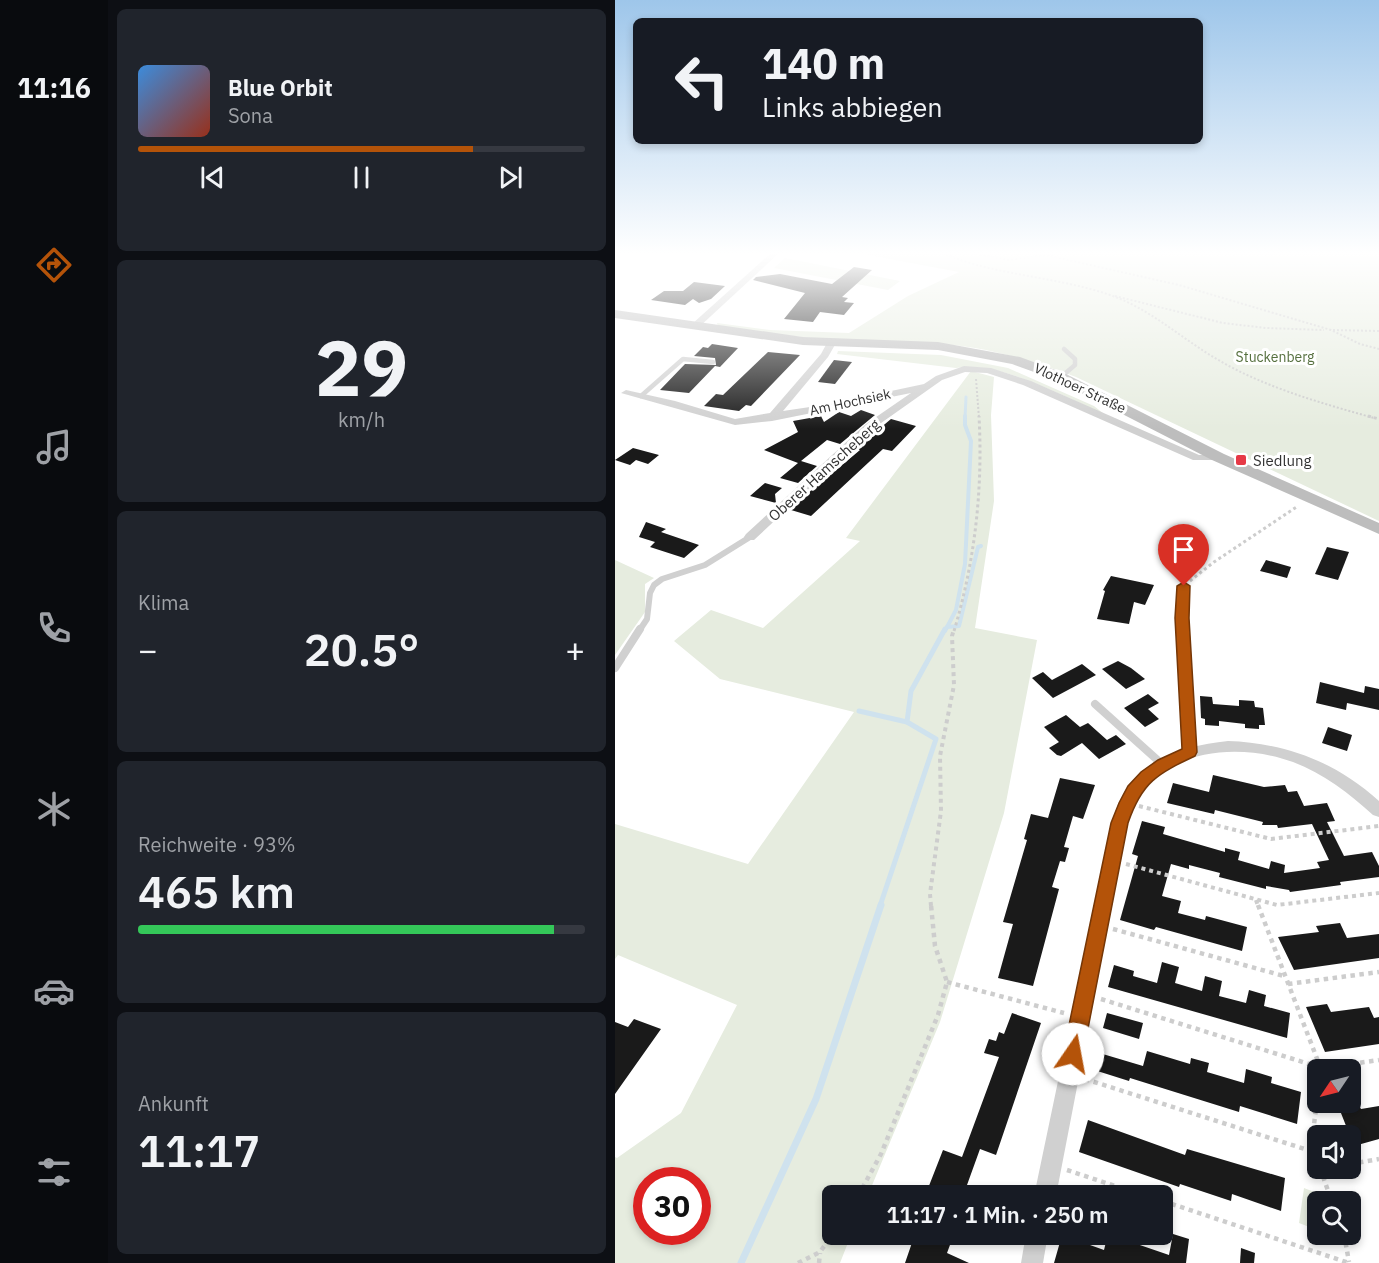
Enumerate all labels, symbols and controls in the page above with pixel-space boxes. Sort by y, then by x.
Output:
text: 140 m [762,36,885,91]
icon: left [663,42,741,120]
text: 11:16 [17,70,91,105]
text: Blue Orbit [228,73,333,102]
text: Links abbiegen [762,89,943,124]
text: Sona [228,102,273,129]
icon: previous [196,161,229,194]
icon: pause [345,161,378,194]
icon: next [494,161,527,194]
icon: directions [33,244,75,286]
text: 29 [315,316,408,417]
park label: Stuckenberg [1236,348,1315,366]
street label: Vlothoer Straße [1031,359,1129,417]
street label: Am Hochsiek [808,384,893,419]
text: km/h [338,406,385,433]
street label: Oberer Hamscheberg [764,415,884,525]
icon: music [33,426,75,468]
place label: Siedlung [1253,451,1312,470]
marker: Siedlung [1234,453,1248,467]
pin [1158,524,1209,586]
icon: arrive [1167,533,1200,566]
text: Klima [138,589,189,616]
icon: phone [33,607,75,649]
text: 20.5° [304,620,419,678]
text: − [138,628,158,671]
text: + [565,628,585,671]
icon: climate [33,788,75,830]
text: Reichweite · 93% [138,831,295,858]
text: 465 km [138,862,295,920]
icon: car [33,970,75,1012]
position arrow [1041,1022,1105,1086]
north arrow [1307,1059,1361,1113]
map controls [1307,1059,1361,1245]
text: Ankunft [138,1090,209,1117]
text: 11:17 [138,1121,260,1179]
button: sound [1307,1125,1361,1179]
icon: filters [33,1151,75,1193]
speed limit sign: 30 [633,1167,711,1245]
button: search [1307,1191,1361,1245]
text: 11:17 · 1 Min. · 250 m [886,1200,1109,1229]

